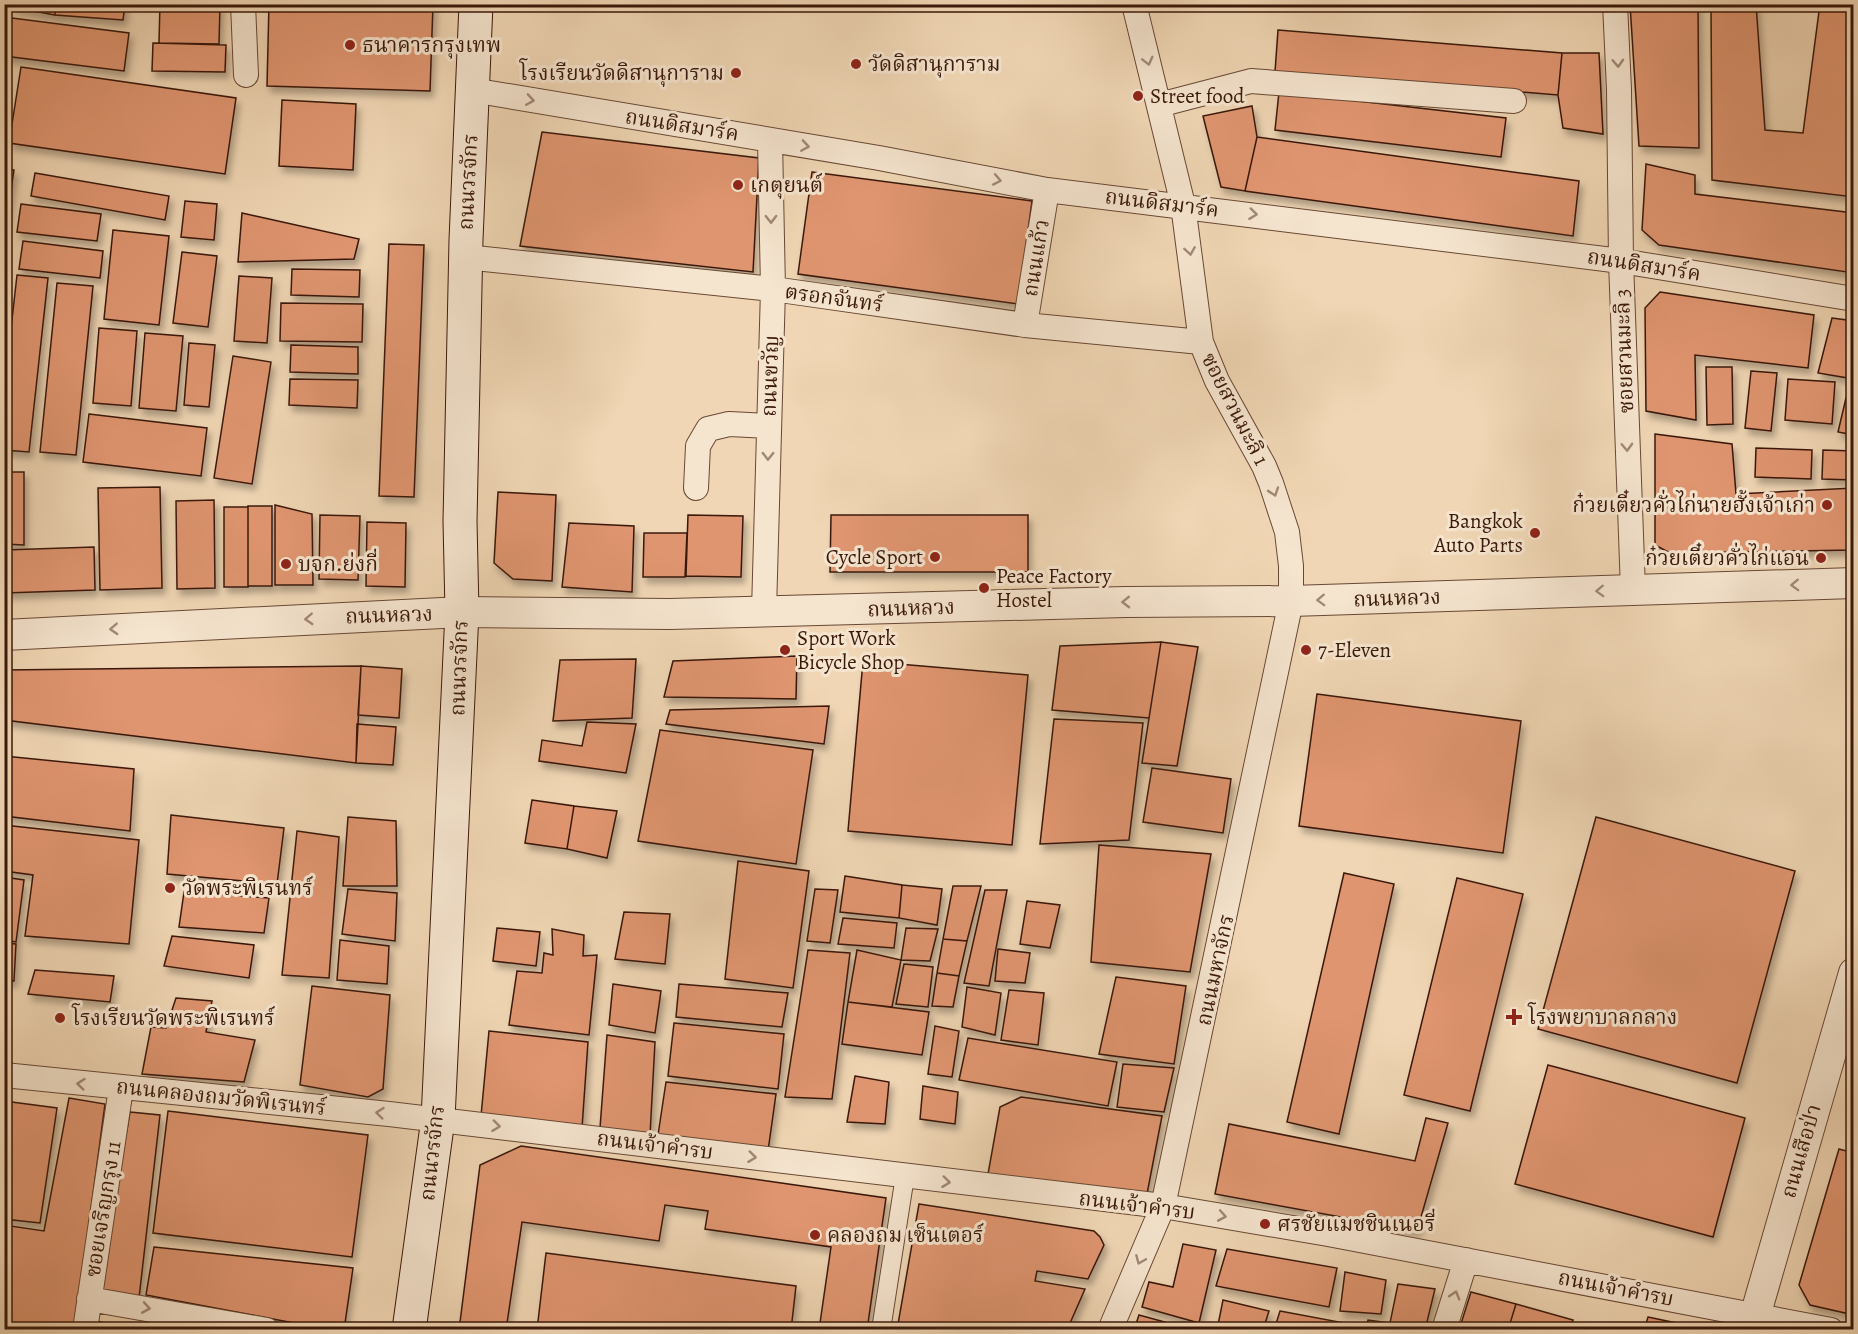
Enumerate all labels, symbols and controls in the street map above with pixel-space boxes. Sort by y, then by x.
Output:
place label: ธนาคารกรุงเทพ [362,31,501,59]
marker: ธนาคารกรุงเทพ [343,38,357,52]
place label: วัดดิสานุการาม [868,50,1000,78]
one-way arrow [1140,56,1153,66]
marker: วัดดิสานุการาม [849,57,863,71]
place label: โรงเรียนวัดดิสานุการาม [519,58,724,87]
one-way arrow [1611,58,1624,67]
marker: โรงเรียนวัดดิสานุการาม [729,66,743,80]
place label: Street food [1150,82,1245,110]
marker: Street food [1131,89,1145,103]
one-way arrow [525,93,535,106]
street label: ถนนดิสมาร์ค [623,102,741,148]
street label: ถนนวรจักร [452,133,484,231]
one-way arrow [801,139,810,151]
place label: เกตุยนต์ [750,171,823,199]
one-way arrow [992,173,1002,186]
marker: เกตุยนต์ [731,178,745,192]
street label: ถนนดิสมาร์ค [1103,182,1221,224]
one-way arrow [1248,207,1257,220]
one-way arrow [765,215,778,224]
street label: ถนนแก้ว [1016,217,1056,299]
street label: ถนนดิสมาร์ค [1585,242,1703,288]
one-way arrow [1184,247,1196,256]
street label: ตรอกจันทร์ [783,277,886,319]
street label: ซอยสวนมะลิ 3 [1608,288,1640,414]
street label: ถนนขวัญ [755,335,785,417]
street label: ซอยสวนมะลิ 1 [1195,348,1275,470]
one-way arrow [1621,442,1634,451]
one-way arrow [761,452,774,461]
one-way arrow [1266,486,1279,497]
place label: ก๋วยเตี๋ยวคั่วไก่นายฮั้งเจ้าเก่า [1572,489,1815,519]
marker: ก๋วยเตี๋ยวคั่วไก่นายฮั้งเจ้าเก่า [1820,498,1834,512]
place label: Bangkok Auto Parts [1433,507,1524,559]
marker: Bangkok Auto Parts [1528,526,1542,540]
place label: ก๋วยเตี๋ยวคั่วไก่แอน [1645,542,1809,572]
place label: Cycle Sport [826,543,923,571]
place label: บจก.ย่งกี่ [298,548,378,578]
marker: Cycle Sport [928,550,942,564]
marker: ก๋วยเตี๋ยวคั่วไก่แอน [1814,551,1828,565]
marker: บจก.ย่งกี่ [279,557,293,571]
place label: Peace Factory Hostel [996,562,1112,614]
one-way arrow [1791,579,1800,591]
marker: Peace Factory Hostel [977,581,991,595]
street label: ถนนหลวง [1353,582,1441,614]
one-way arrow [1596,584,1605,597]
street label: ถนนหลวง [867,592,955,624]
one-way arrow [1317,594,1326,607]
one-way arrow [1122,596,1131,608]
street label: ถนนหลวง [345,599,433,631]
one-way arrow [304,612,313,625]
street label: ถนนวรจักร [443,619,475,717]
one-way arrow [109,623,118,636]
place label: Sport Work Bicycle Shop [797,624,904,676]
place label: 7-Eleven [1318,636,1391,664]
marker: Sport Work Bicycle Shop [778,643,792,657]
marker: 7-Eleven [1299,643,1313,657]
place label: วัดพระพิเรนทร์ [182,874,314,902]
marker: วัดพระพิเรนทร์ [163,881,177,895]
street label: ถนนมหาจักร [1190,912,1240,1028]
place label: โรงพยาบาลกลาง [1527,1002,1677,1031]
place label: โรงเรียนวัดพระพิเรนทร์ [71,1003,276,1032]
marker: โรงพยาบาลกลาง [1505,1008,1523,1026]
marker: โรงเรียนวัดพระพิเรนทร์ [53,1011,67,1025]
street label: ถนนคลองถมวัดพิเรนทร์ [115,1072,328,1122]
one-way arrow [77,1078,86,1090]
street label: ถนนเสือป่า [1774,1101,1828,1201]
street label: ถนนวรจักร [413,1104,451,1202]
one-way arrow [375,1107,384,1120]
one-way arrow [491,1119,501,1132]
street label: ถนนเจ้าคำรบ [595,1124,715,1166]
street label: ซอยเจริญกรุง 11 [78,1139,128,1279]
one-way arrow [747,1151,757,1163]
one-way arrow [941,1175,950,1187]
street label: ถนนเจ้าคำรบ [1077,1184,1197,1226]
place label: ศรชัยแมชชินเนอรี่ [1277,1208,1435,1238]
one-way arrow [1218,1210,1227,1222]
marker: ศรชัยแมชชินเนอรี่ [1258,1217,1272,1231]
place label: คลองถม เซ็นเตอร์ [827,1221,984,1249]
marker: คลองถม เซ็นเตอร์ [808,1228,822,1242]
one-way arrow [1135,1254,1147,1265]
street label: ถนนเจ้าคำรบ [1556,1263,1676,1313]
one-way arrow [1448,1290,1460,1301]
one-way arrow [142,1302,151,1314]

